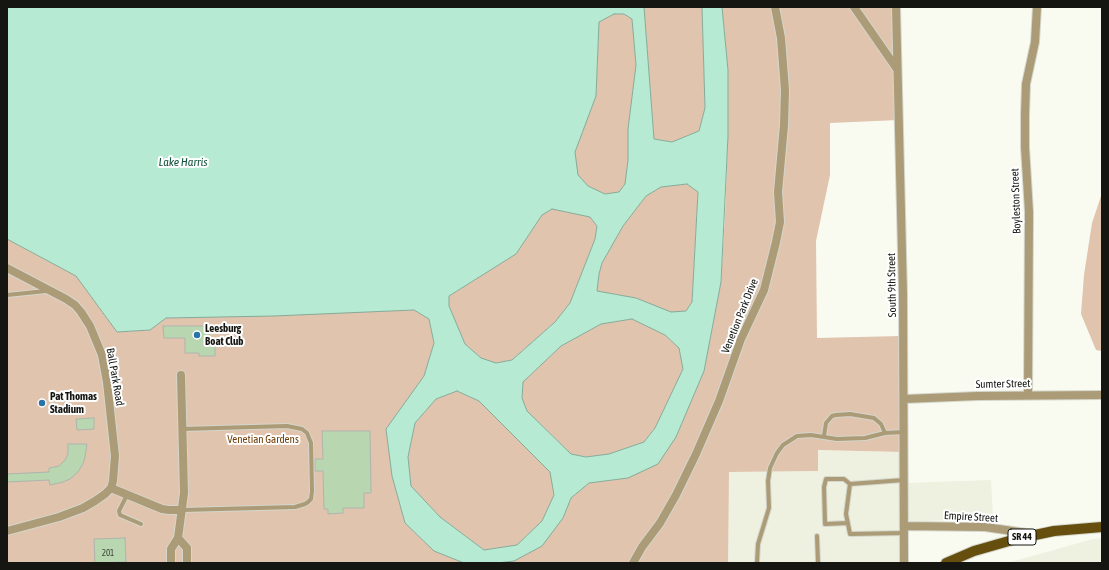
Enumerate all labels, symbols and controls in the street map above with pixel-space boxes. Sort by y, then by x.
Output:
water label: Lake Harris [159,155,207,169]
street label: Boyleston Street [1008,168,1024,234]
street label: South 9th Street [885,253,899,317]
street label: Venetion Park Drive [719,277,761,355]
place label: Leesburg Boat Club [205,322,244,348]
marker: Leesburg Boat Club [192,330,202,340]
street label: Ball Park Road [103,347,127,407]
street label: Sumter Street [975,377,1031,391]
place label: Pat Thomas Stadium [50,390,97,416]
marker: Pat Thomas Stadium [37,398,47,408]
park label: Venetian Gardens [227,433,299,447]
street label: Empire Street [944,509,998,525]
road number: SR 44 [1008,529,1036,545]
house number: 201 [102,548,114,558]

